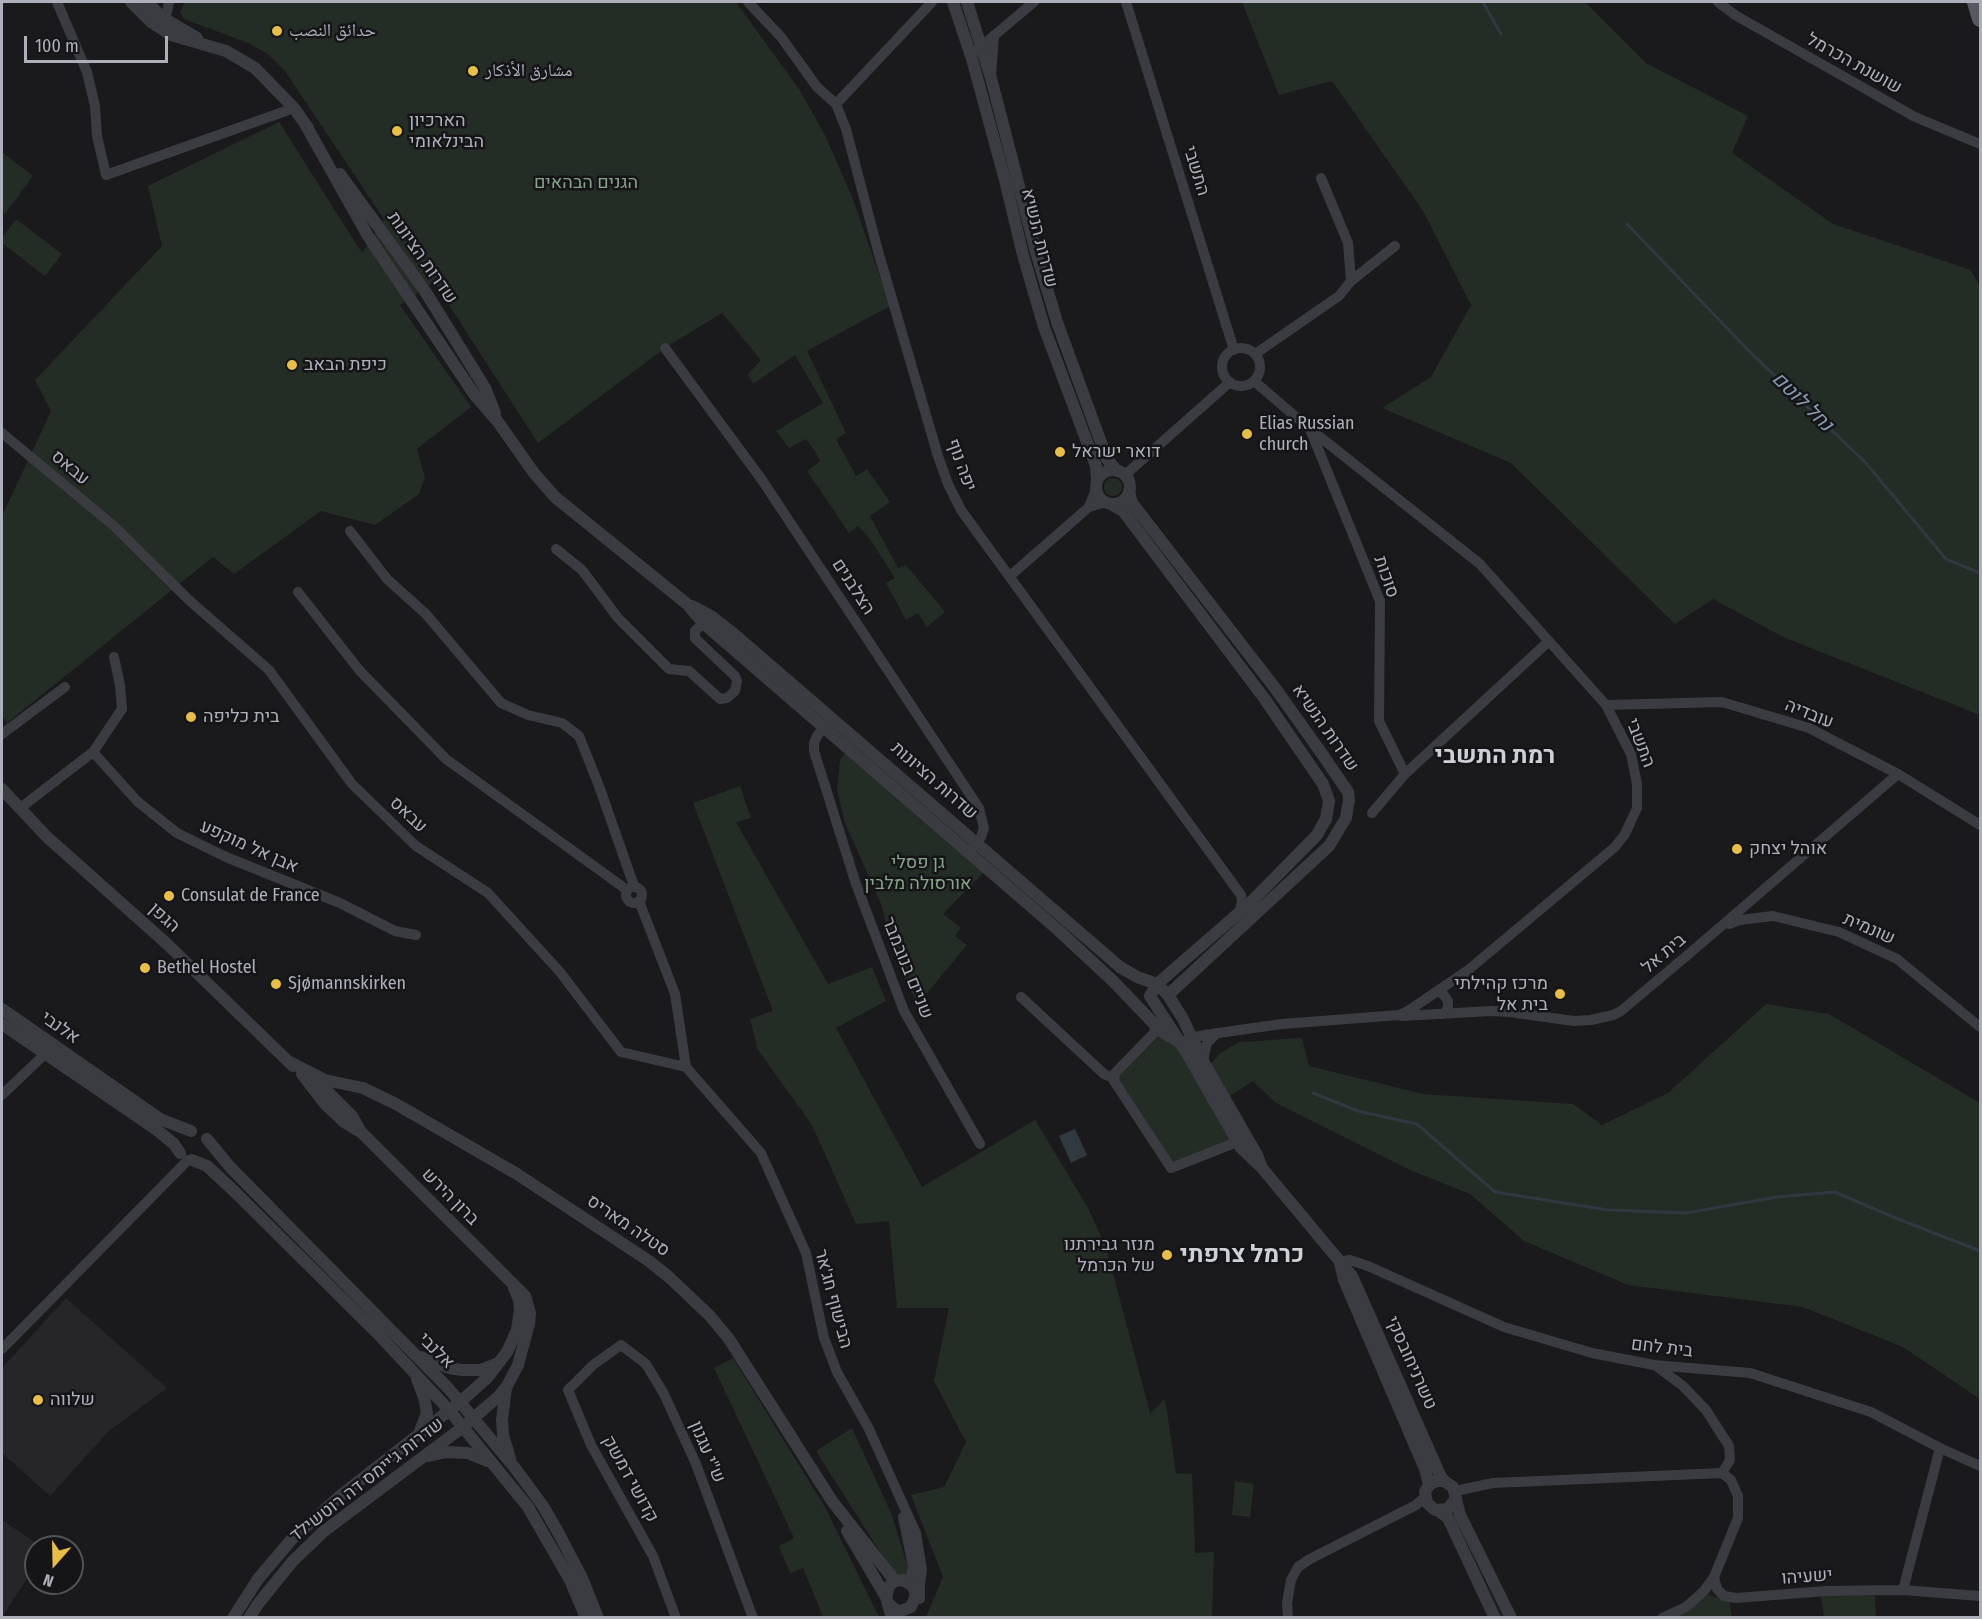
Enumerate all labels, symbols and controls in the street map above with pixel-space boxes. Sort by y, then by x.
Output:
place label: حدائق النصب [289,20,376,42]
scale bar [27,24,171,62]
marker: حدائق النصب [270,24,284,38]
street label: שושנת הכרמל [1803,29,1905,99]
text: 100 m [35,35,79,57]
place label: مشارق الأذكار [485,60,573,82]
marker: مشارق الأذكار [466,64,480,78]
place label: הארכיון הבינלאומי [409,110,484,152]
marker: הארכיון הבינלאומי [390,124,404,138]
street label: התשבי [1178,143,1214,199]
park label: הגנים הבהאים [534,172,638,194]
street label: שדרות הנשיא [1016,186,1062,290]
street label: שדרות הציונות [382,208,462,308]
place label: כיפת הבאב [304,354,387,376]
marker: כיפת הבאב [285,358,299,372]
water label: נחל לוטם [1767,367,1837,437]
place label: Elias Russian church [1259,413,1354,456]
marker: Elias Russian church [1240,427,1254,441]
street label: יפה נוף [942,436,980,494]
place label: דואר ישראל [1072,441,1161,463]
marker: דואר ישראל [1053,445,1067,459]
street label: עבאס [47,446,93,490]
street label: סוכות [1369,553,1403,601]
street label: הצלבנים [827,555,879,619]
street label: שדרות הנשיא [1287,680,1363,776]
street label: עובדיה [1781,695,1837,733]
place label: בית כליפה [203,706,280,728]
marker: בית כליפה [184,710,198,724]
street label: התשבי [1621,715,1659,771]
street label: שדרות הציונות [886,738,982,824]
district label: רמת התשבי [1435,742,1555,770]
street label: עבאס [385,792,431,838]
street label: אבן אל מוקפע [197,816,301,878]
place label: אוהל יצחק [1749,838,1827,860]
marker: אוהל יצחק [1730,842,1744,856]
park label: גן פסלי אורסולה מלבין [864,852,972,894]
place label: Consulat de France [181,885,320,907]
marker: Consulat de France [162,889,176,903]
street label: הגפן [144,899,184,937]
street label: שונמית [1840,908,1898,950]
street label: שניים בנובמבר [877,914,937,1022]
street label: בית אל [1637,929,1691,979]
place label: Bethel Hostel [157,957,256,979]
marker: Bethel Hostel [138,961,152,975]
place label: Sjømannskirken [288,973,406,995]
place label: מרכז קהילתי בית אל [1454,973,1548,1016]
marker: Sjømannskirken [269,977,283,991]
marker: מרכז קהילתי בית אל [1553,987,1567,1001]
street label: אלנבי [37,1007,83,1049]
street label: ברון הירש [417,1164,483,1230]
street label: סטלה מאריס [582,1190,674,1262]
place label: מנזר גבירתנו של הכרמל [1064,1234,1155,1276]
district label: כרמל צרפתי [1180,1241,1304,1269]
street label: הבישוף חג'אר [809,1247,857,1351]
marker: מנזר גבירתנו של הכרמל [1160,1248,1174,1262]
street label: טשרניחובסקי [1381,1313,1441,1413]
street label: אלנבי [413,1328,459,1374]
street label: בית לחם [1630,1334,1694,1362]
place label: שלווה [50,1389,95,1411]
marker: שלווה [31,1393,45,1407]
street label: שדרות ג'יימס דה רוטשילד [286,1413,448,1547]
street label: ש"י עגנון [684,1418,730,1486]
street label: קדושי דמשק [597,1432,663,1526]
north arrow [24,1535,84,1595]
street label: ישעיהו [1781,1564,1833,1590]
text: N [41,1570,56,1591]

